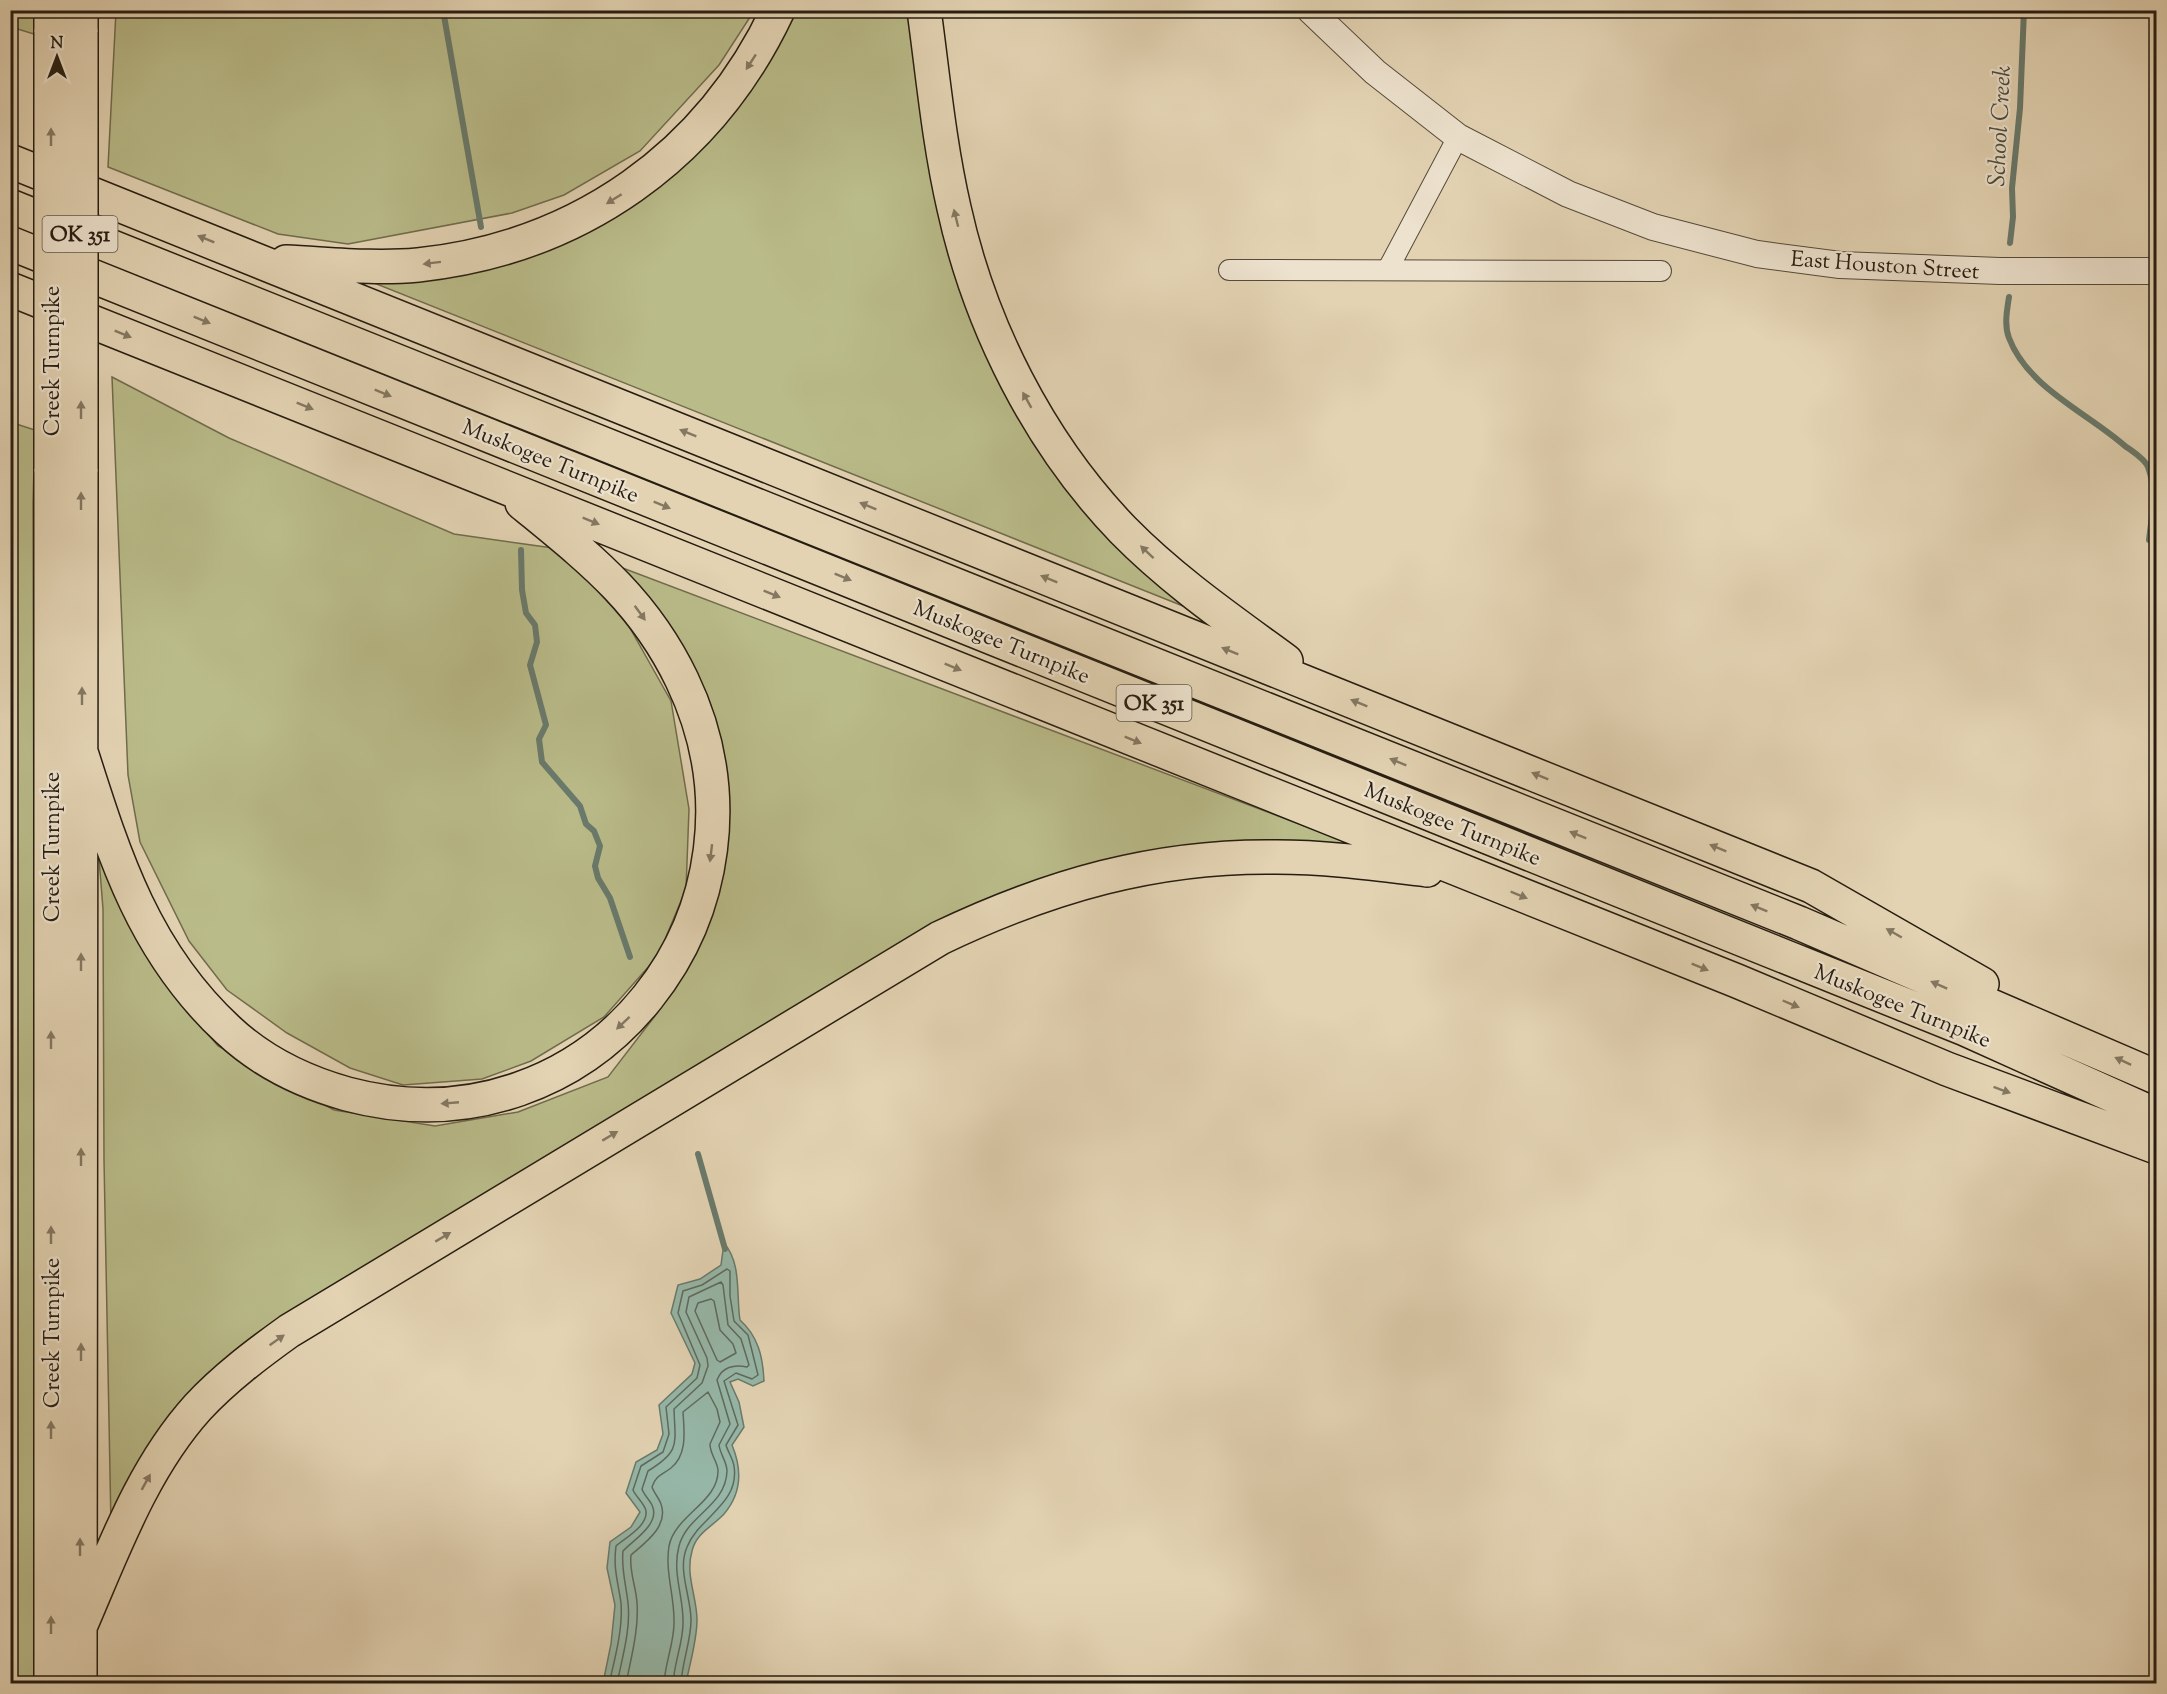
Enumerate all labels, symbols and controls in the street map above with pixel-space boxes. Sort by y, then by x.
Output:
north arrow [27,27,87,87]
text: N [51,33,64,56]
one-way arrow [745,54,756,70]
water label: School Creek [1981,65,2021,187]
one-way arrow [46,128,56,147]
one-way arrow [606,194,622,205]
one-way arrow [951,209,961,228]
road number: OK 351 [42,216,118,252]
one-way arrow [197,234,215,243]
street label: East Houston Street [1789,244,1981,290]
one-way arrow [422,258,441,267]
street label: Creek Turnpike [38,286,70,436]
one-way arrow [194,316,212,326]
one-way arrow [115,329,133,339]
one-way arrow [375,388,393,398]
one-way arrow [1023,391,1033,408]
one-way arrow [76,401,86,420]
one-way arrow [296,401,314,411]
street label: Muskogee Turnpike [457,413,643,513]
one-way arrow [678,428,696,438]
one-way arrow [76,492,86,511]
one-way arrow [653,500,671,510]
one-way arrow [859,501,877,511]
one-way arrow [582,517,600,526]
one-way arrow [1140,546,1154,560]
one-way arrow [834,573,852,582]
one-way arrow [1040,574,1058,584]
one-way arrow [763,590,781,599]
street label: Muskogee Turnpike [908,594,1094,694]
one-way arrow [634,604,646,620]
one-way arrow [1221,646,1239,656]
one-way arrow [944,662,962,672]
road number: OK 351 [1116,685,1192,721]
one-way arrow [77,687,86,706]
one-way arrow [1350,698,1368,708]
one-way arrow [1125,735,1143,745]
one-way arrow [1388,757,1406,767]
one-way arrow [1531,771,1549,780]
street label: Creek Turnpike [38,772,70,922]
street label: Muskogee Turnpike [1359,776,1545,876]
one-way arrow [1569,830,1587,840]
one-way arrow [1709,843,1727,853]
one-way arrow [707,844,716,863]
one-way arrow [1510,890,1528,900]
one-way arrow [1750,903,1768,913]
one-way arrow [1885,928,1902,938]
one-way arrow [76,953,86,972]
street label: Muskogee Turnpike [1809,958,1995,1058]
one-way arrow [1691,963,1709,972]
one-way arrow [1930,980,1947,989]
one-way arrow [1782,999,1800,1009]
one-way arrow [616,1016,631,1030]
one-way arrow [46,1031,56,1050]
one-way arrow [2115,1057,2132,1066]
one-way arrow [1993,1085,2011,1095]
one-way arrow [440,1098,459,1108]
one-way arrow [602,1131,618,1142]
one-way arrow [76,1148,86,1167]
one-way arrow [46,1226,56,1245]
one-way arrow [435,1232,451,1243]
street label: Creek Turnpike [38,1258,70,1408]
one-way arrow [269,1334,285,1346]
one-way arrow [76,1343,86,1362]
one-way arrow [46,1421,56,1440]
one-way arrow [141,1473,151,1490]
one-way arrow [75,1538,85,1557]
one-way arrow [46,1616,56,1635]

